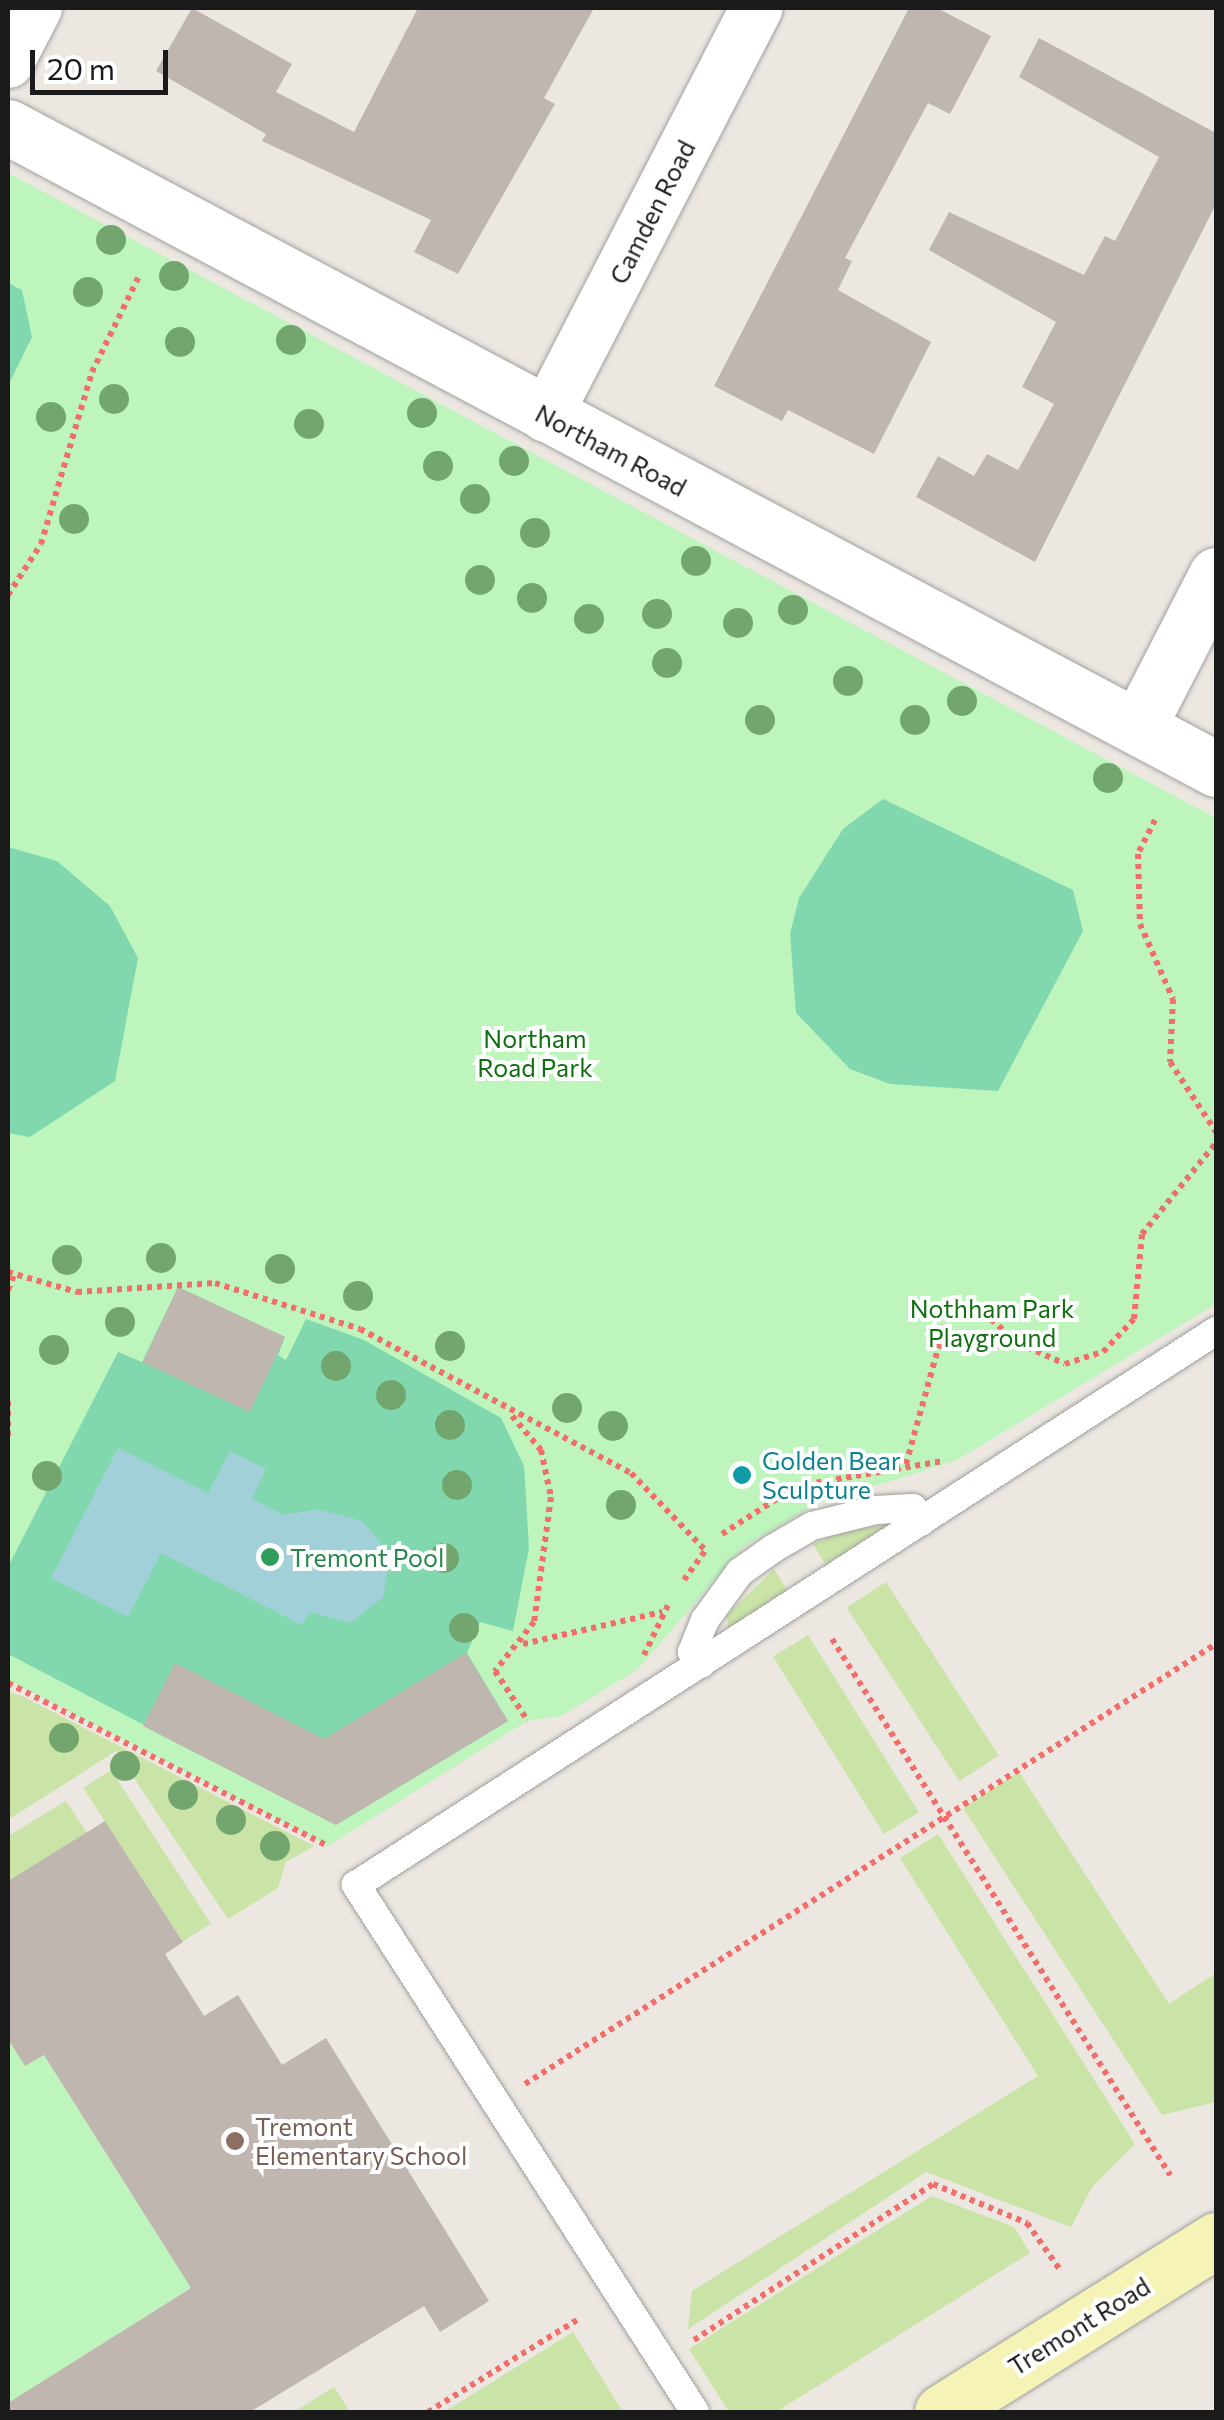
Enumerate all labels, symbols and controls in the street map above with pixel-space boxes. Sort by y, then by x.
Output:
scale bar [35,30,172,92]
text: 20 m [47,49,115,86]
street label: Camden Road [603,135,701,289]
street label: Northam Road [530,398,692,502]
park label: Northam Road Park [477,1024,593,1083]
park label: Nothham Park Playground [910,1294,1074,1353]
place label: Golden Bear Sculpture [762,1446,901,1505]
marker: Golden Bear Sculpture [731,1464,753,1486]
place label: Tremont Pool [290,1542,444,1572]
marker: Tremont Pool [259,1546,281,1568]
place label: Tremont Elementary School [255,2112,467,2171]
marker: Tremont Elementary School [224,2130,246,2152]
street label: Tremont Road [1003,2271,1155,2381]

